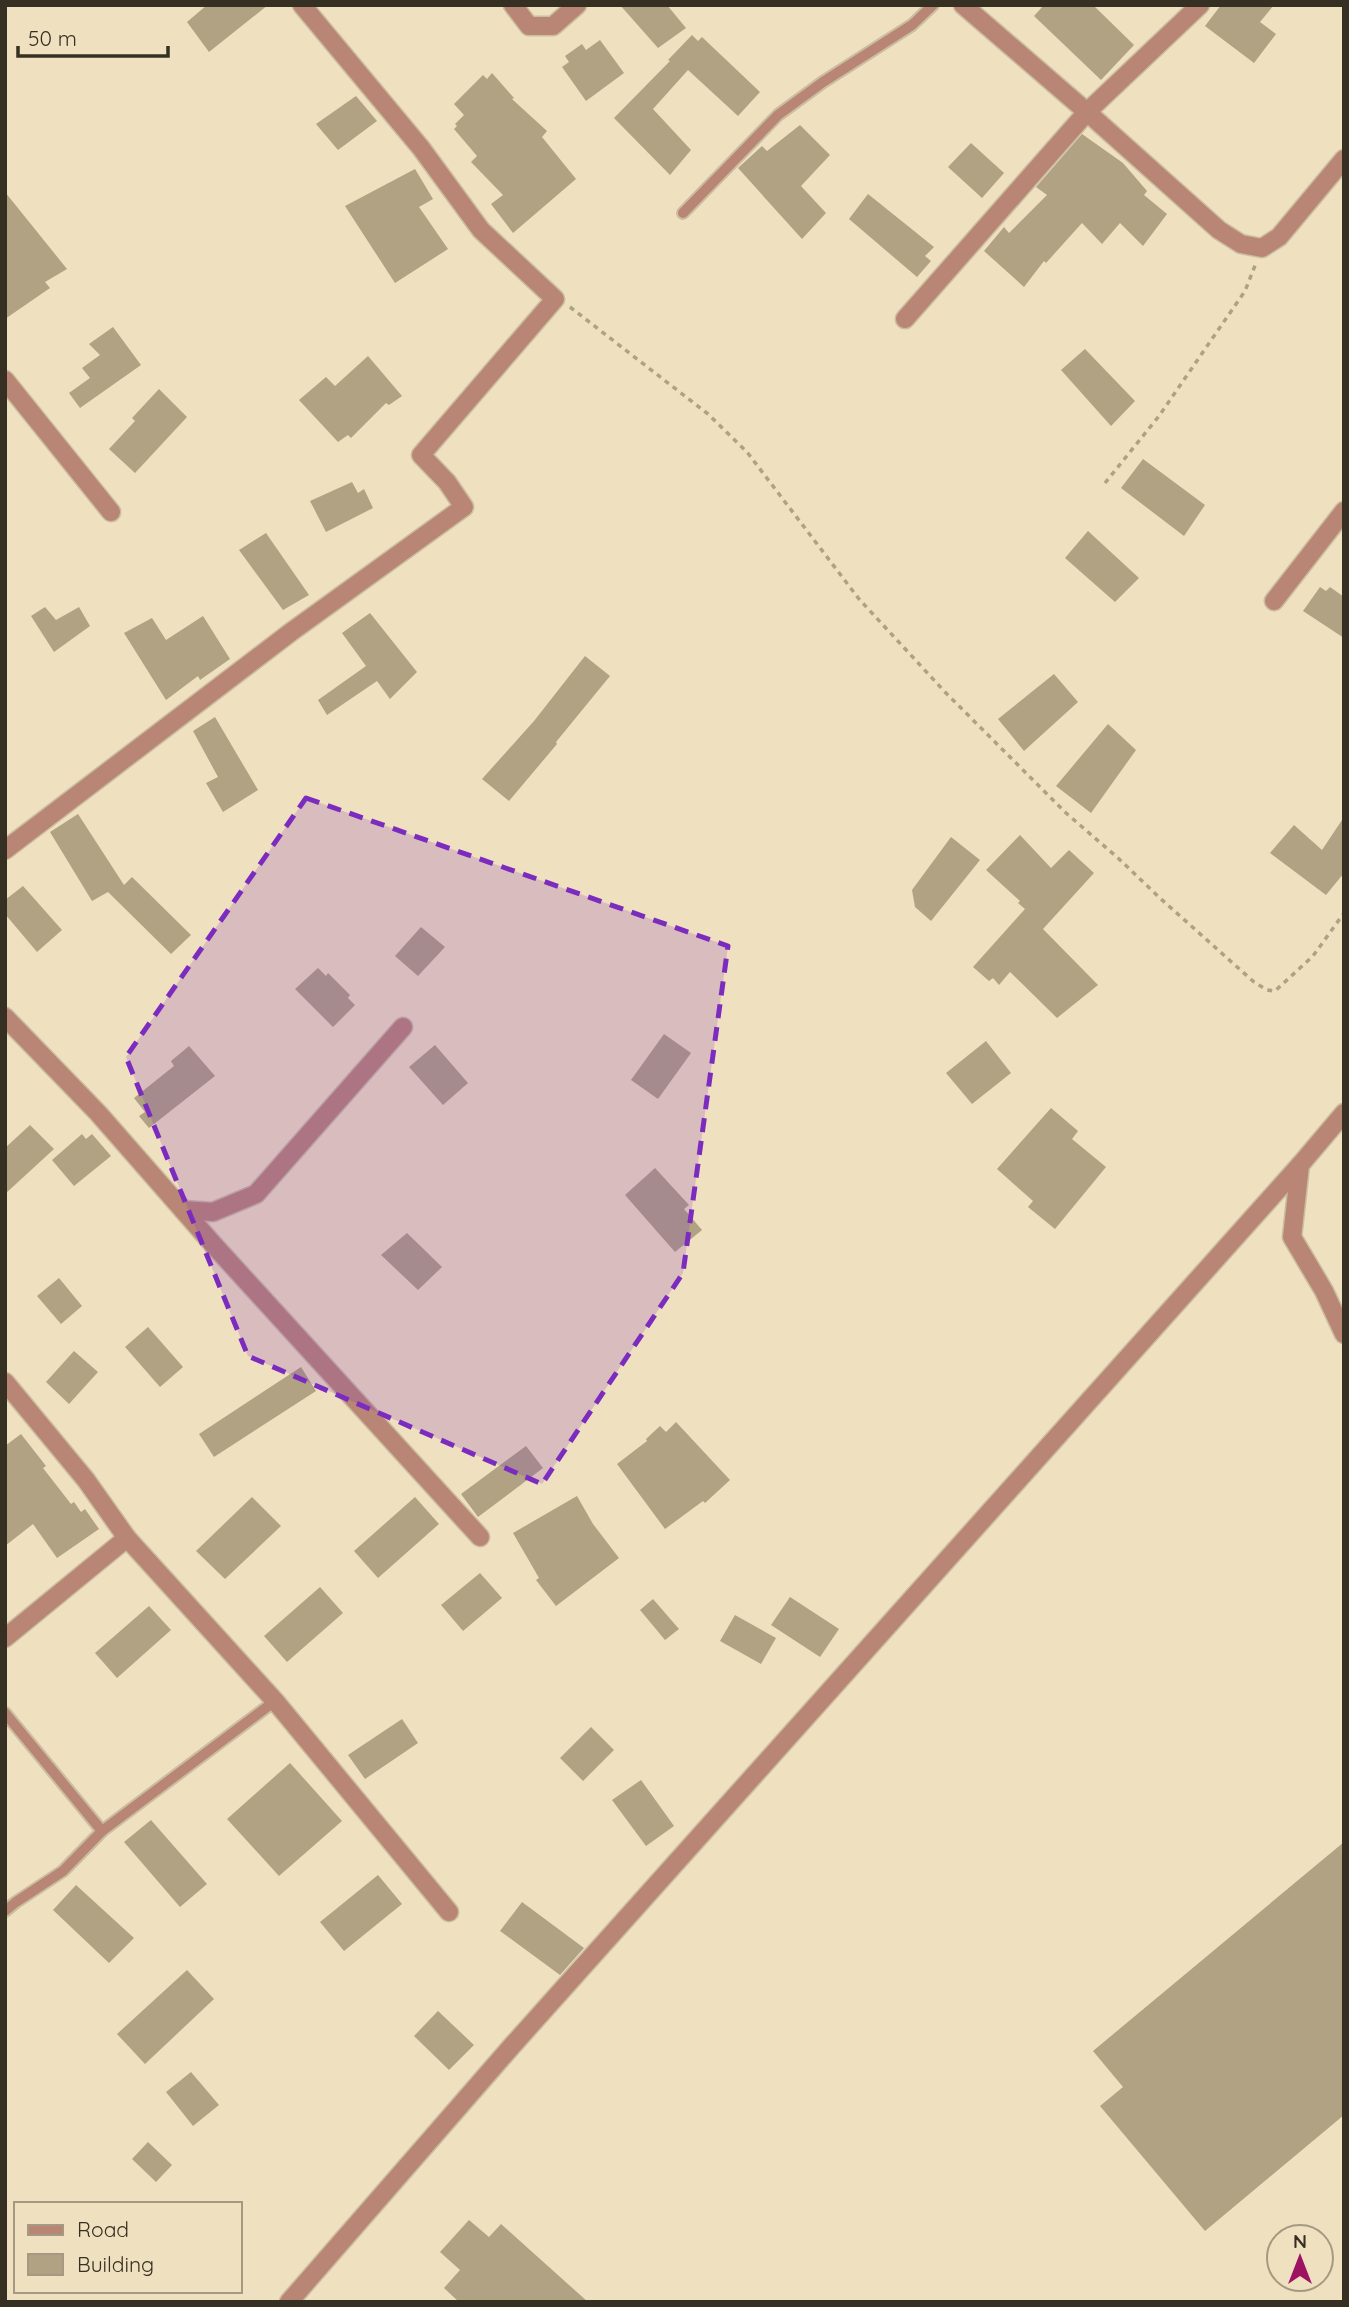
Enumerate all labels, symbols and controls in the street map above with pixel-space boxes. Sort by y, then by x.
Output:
scale bar [18,14,168,58]
text: 50 m [28,25,77,51]
legend [14,2202,242,2293]
text: Road [77,2216,129,2242]
north arrow [1265,2223,1335,2293]
text: N [1293,2229,1307,2253]
text: Building [77,2251,154,2277]

